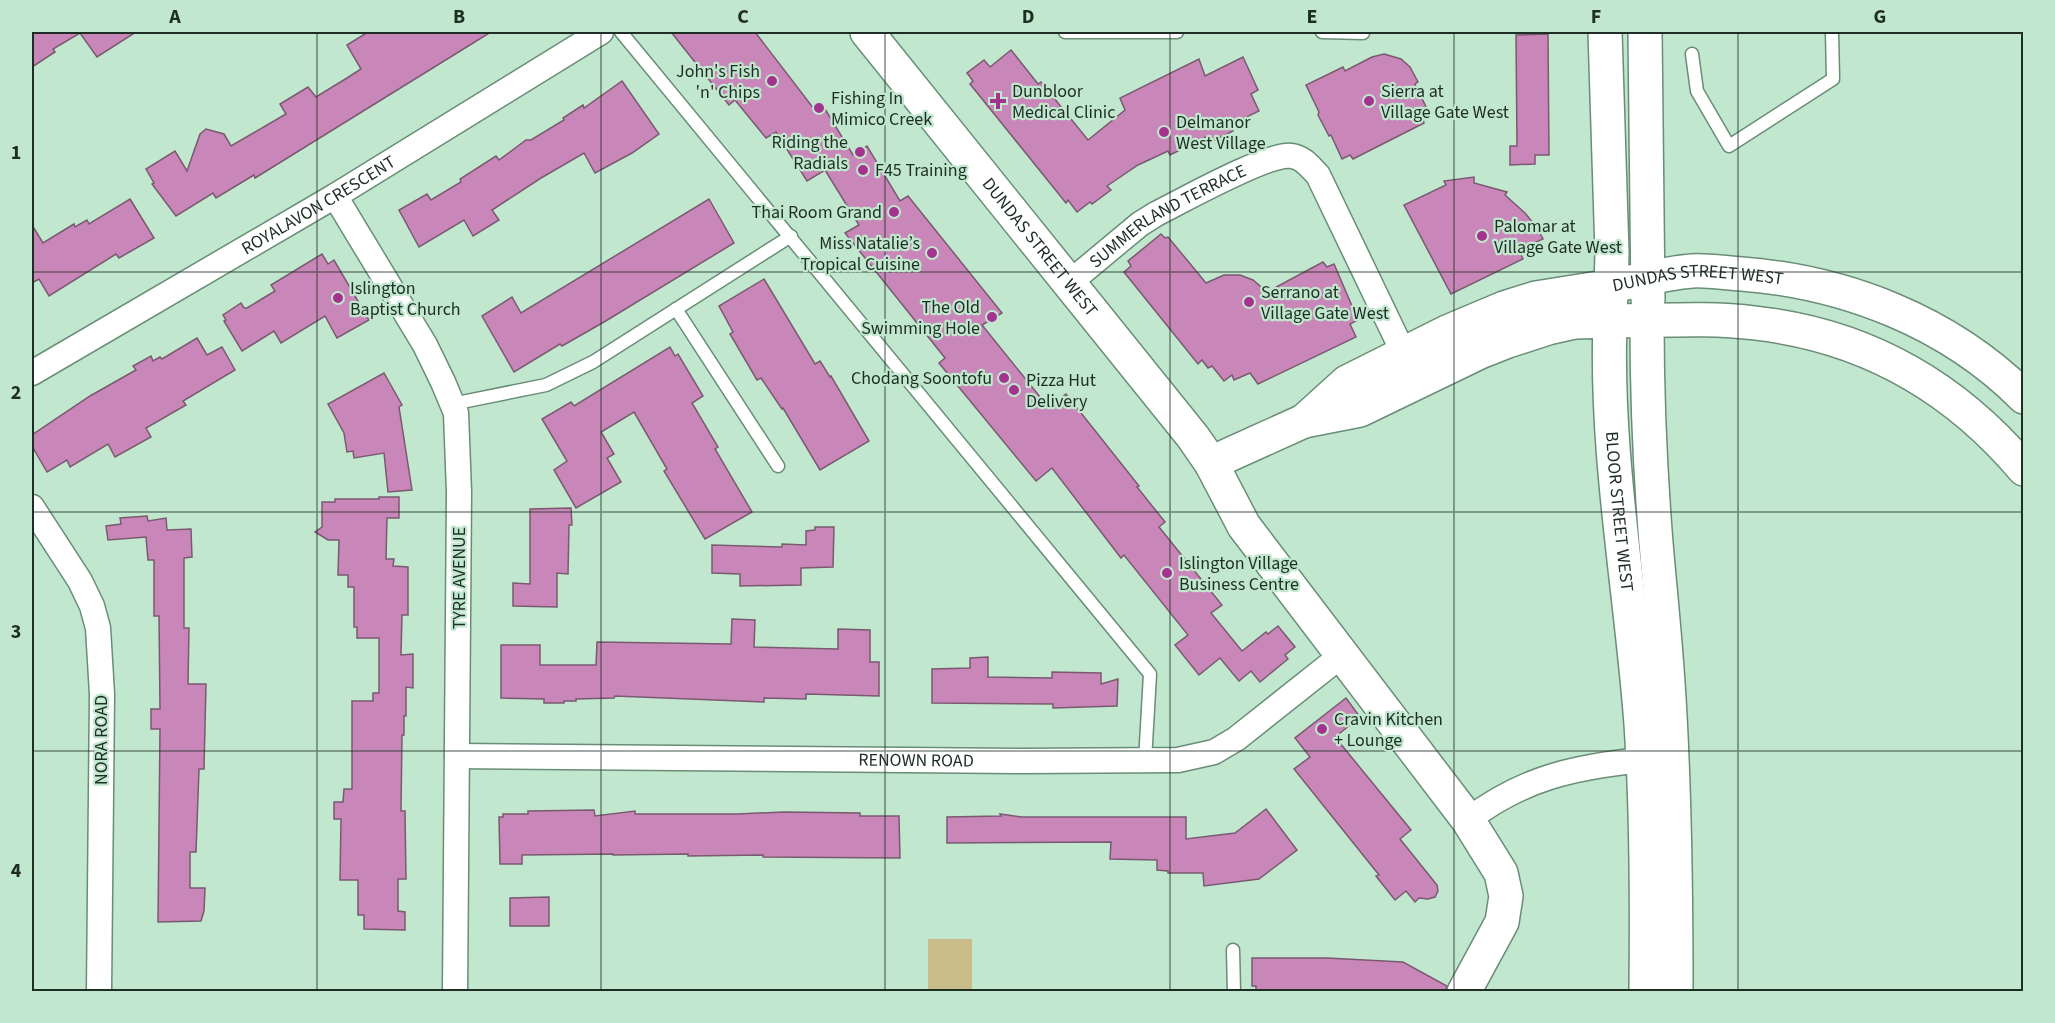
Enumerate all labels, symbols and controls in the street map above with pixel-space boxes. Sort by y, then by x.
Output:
text: A [168,3,181,31]
text: B [453,3,465,31]
text: C [737,3,749,31]
text: D [1022,3,1034,31]
text: E [1307,3,1317,31]
text: F [1591,3,1601,31]
text: G [1874,3,1886,31]
place label: John's Fish 'n' Chips [676,59,760,105]
marker: John's Fish 'n' Chips [765,74,779,88]
place label: Dunbloor Medical Clinic [1012,79,1116,125]
place label: Sierra at Village Gate West [1381,79,1509,125]
place label: Fishing In Mimico Creek [831,86,932,132]
marker: Dunbloor Medical Clinic [989,92,1007,110]
marker: Sierra at Village Gate West [1362,94,1376,108]
marker: Fishing In Mimico Creek [812,101,826,115]
place label: Delmanor West Village [1176,110,1266,156]
marker: Delmanor West Village [1157,125,1171,139]
place label: Riding the Radials [772,130,848,176]
text: 1 [11,139,21,167]
marker: Riding the Radials [853,145,867,159]
street label: ROYALAVON CRESCENT [237,150,401,261]
place label: F45 Training [875,158,967,183]
street label: SUMMERLAND TERRACE [1084,159,1250,274]
marker: F45 Training [856,163,870,177]
street label: DUNDAS STREET WEST [976,172,1104,323]
place label: Thai Room Grand [752,200,882,225]
marker: Thai Room Grand [887,205,901,219]
place label: Palomar at Village Gate West [1494,214,1622,260]
marker: Palomar at Village Gate West [1475,229,1489,243]
place label: Miss Natalie’s Tropical Cuisine [801,231,920,277]
marker: Miss Natalie’s Tropical Cuisine [925,246,939,260]
street label: DUNDAS STREET WEST [1610,259,1785,298]
place label: Islington Baptist Church [350,276,461,322]
place label: Serrano at Village Gate West [1261,280,1389,326]
marker: Islington Baptist Church [331,291,345,305]
place label: The Old Swimming Hole [861,295,980,341]
marker: Serrano at Village Gate West [1242,295,1256,309]
marker: The Old Swimming Hole [985,310,999,324]
place label: Chodang Soontofu [851,366,992,391]
place label: Pizza Hut Delivery [1026,368,1096,414]
marker: Chodang Soontofu [997,371,1011,385]
text: 2 [11,379,21,407]
marker: Pizza Hut Delivery [1007,383,1021,397]
street label: BLOOR STREET WEST [1599,431,1640,593]
street label: TYRE AVENUE [447,527,472,629]
place label: Islington Village Business Centre [1179,551,1299,597]
marker: Islington Village Business Centre [1160,566,1174,580]
text: 3 [11,618,21,646]
street label: NORA ROAD [89,695,114,785]
place label: Cravin Kitchen + Lounge [1334,707,1443,753]
marker: Cravin Kitchen + Lounge [1315,722,1329,736]
street label: RENOWN ROAD [858,748,974,774]
text: 4 [11,857,22,885]

